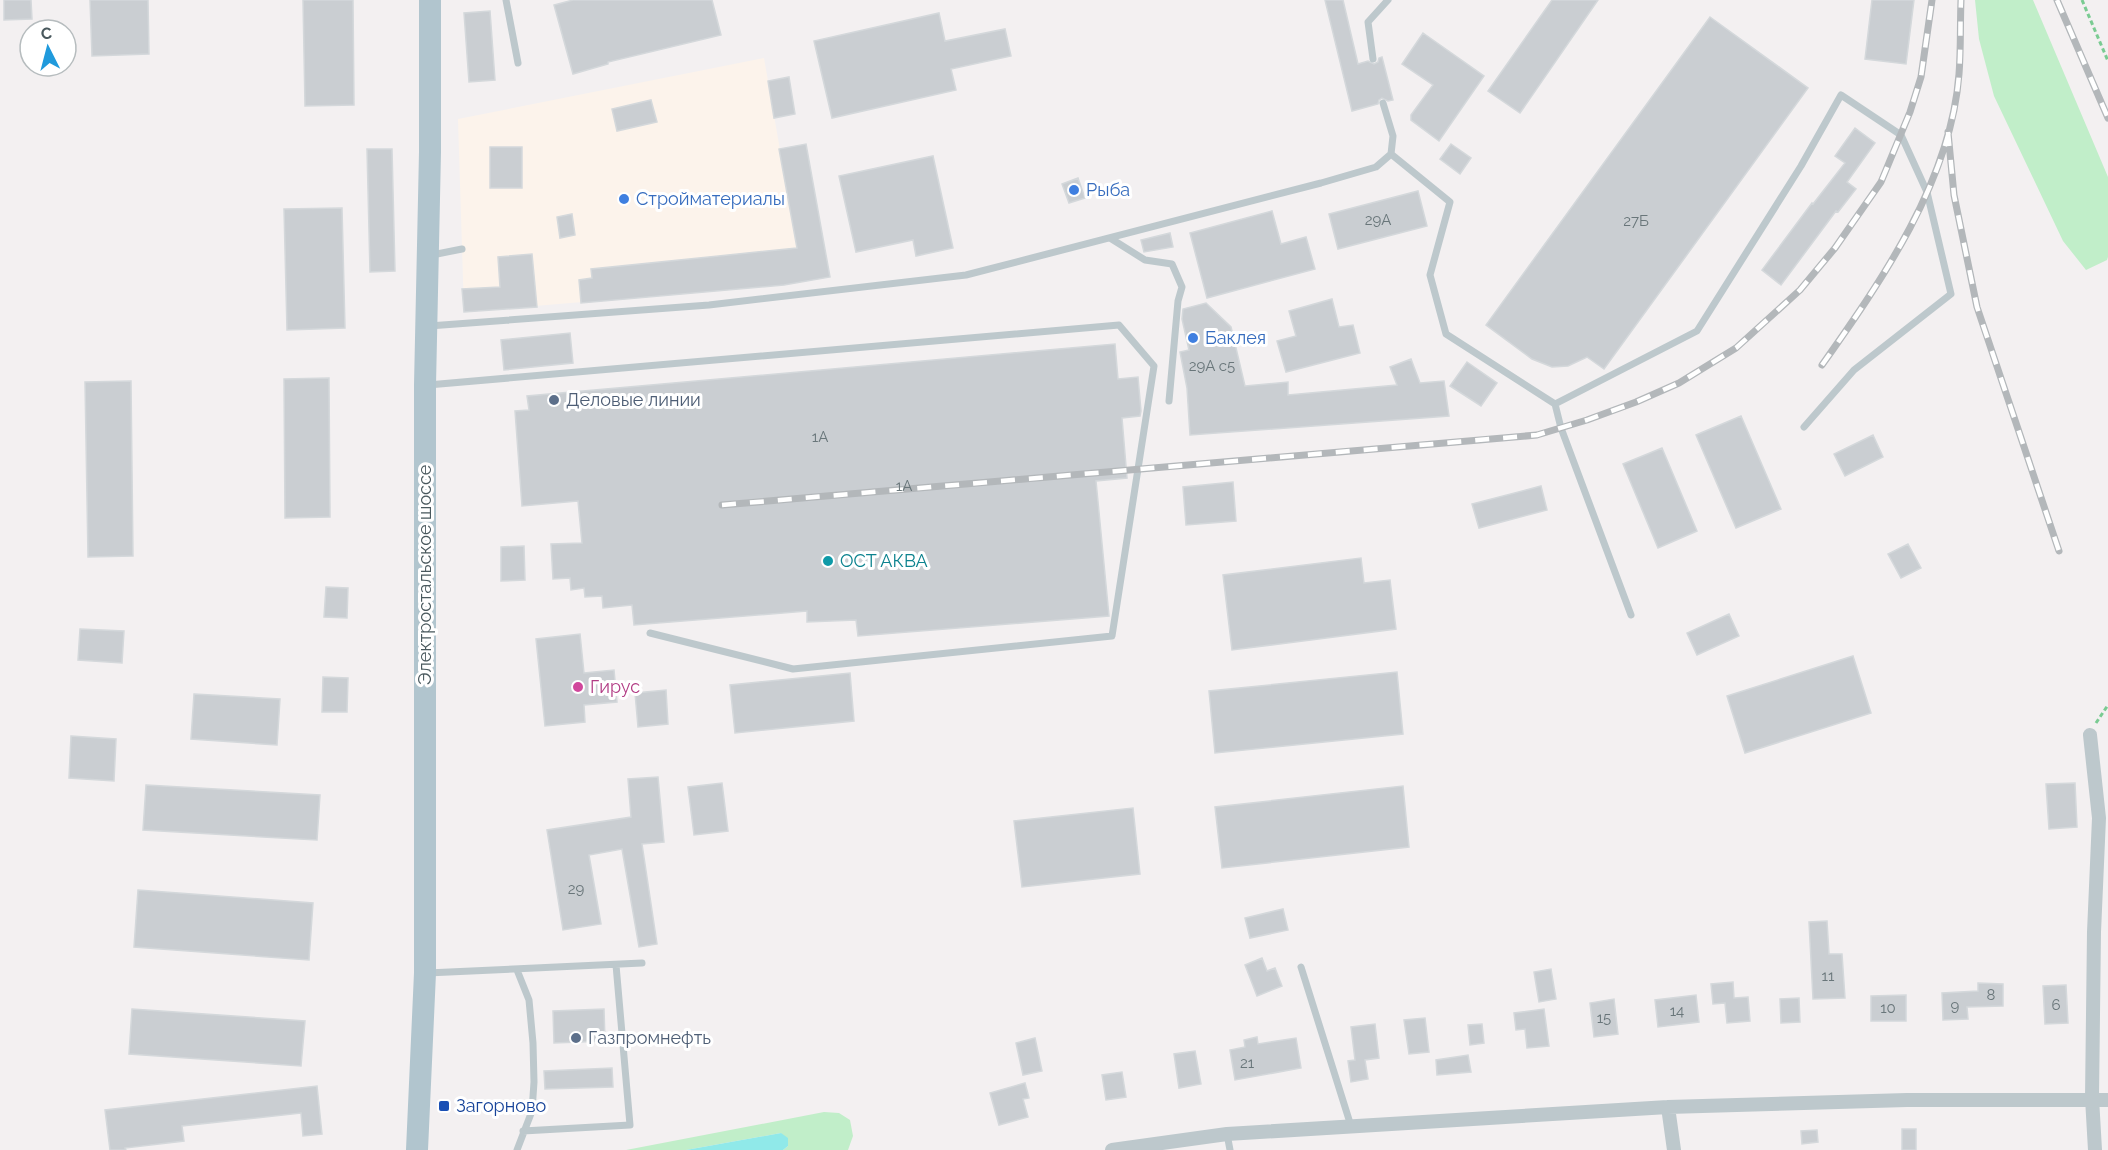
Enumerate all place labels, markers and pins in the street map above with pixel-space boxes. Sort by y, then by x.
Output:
place label: Рыба [1086,179,1130,200]
marker: Рыба [1067,183,1081,197]
place label: Стройматериалы [636,188,785,209]
marker: Стройматериалы [617,192,631,206]
place label: Баклея [1205,327,1266,348]
marker: Баклея [1186,331,1200,345]
place label: Деловые линии [566,389,701,410]
marker: Деловые линии [547,393,561,407]
place label: ОСТ АКВА [840,550,928,571]
marker: ОСТ АКВА [821,554,835,568]
place label: Гирус [590,676,640,697]
marker: Гирус [571,680,585,694]
place label: Газпромнефть [588,1027,711,1048]
marker: Газпромнефть [569,1031,583,1045]
place label: Загорново [456,1095,547,1116]
marker: Загорново [437,1099,451,1113]

